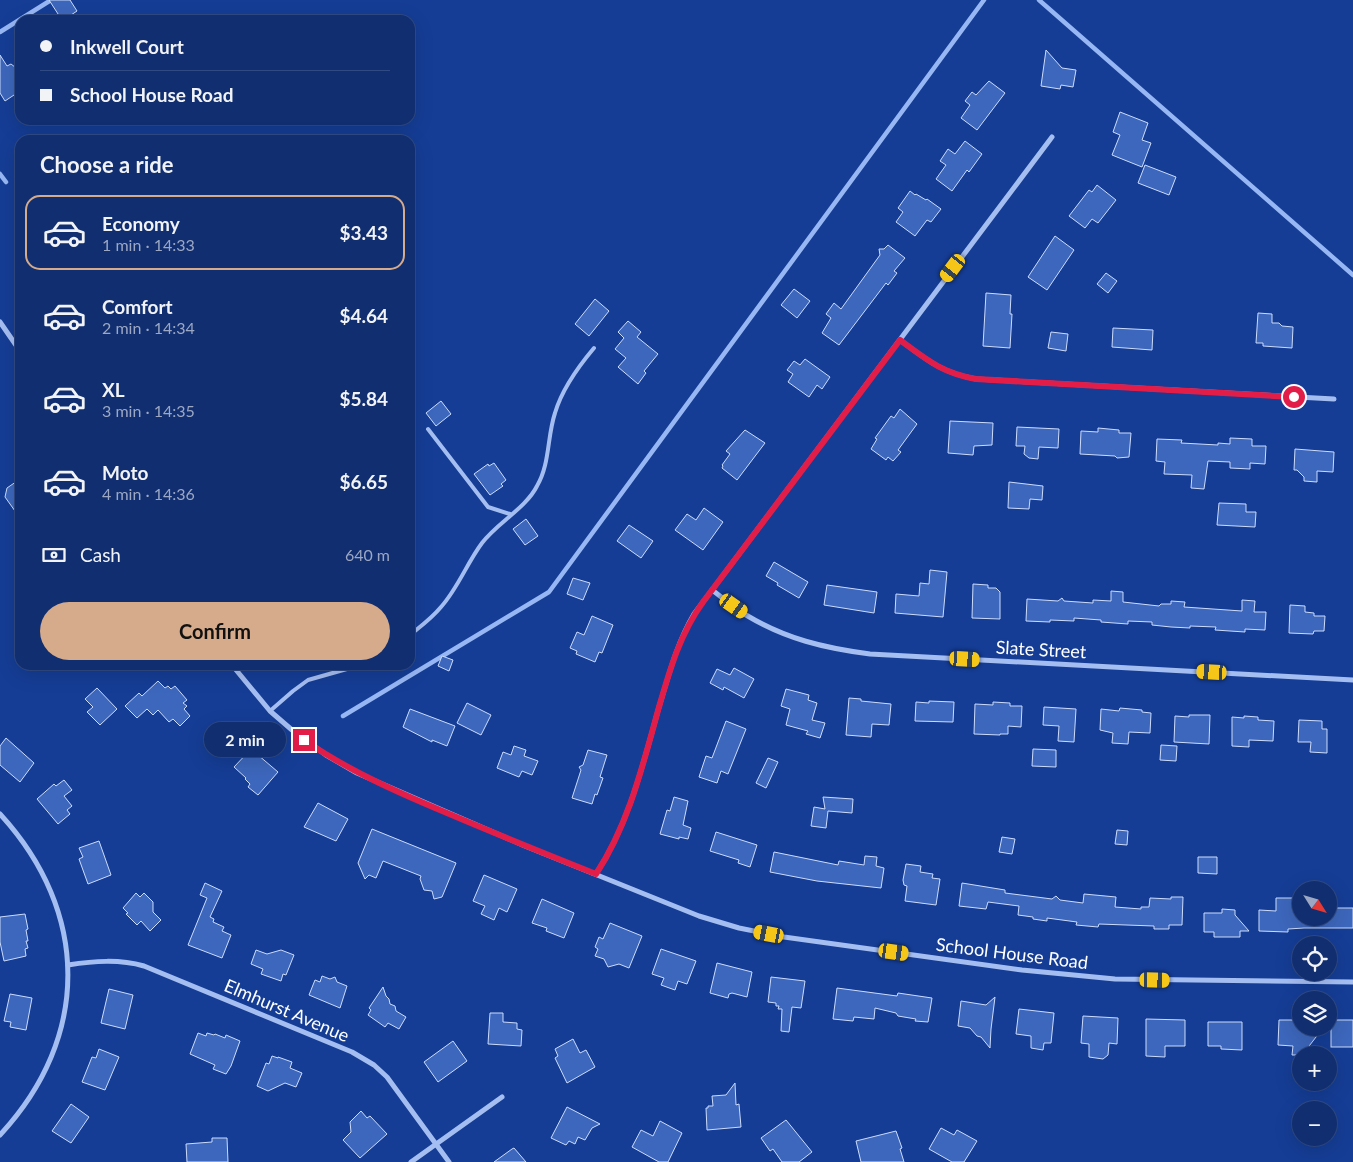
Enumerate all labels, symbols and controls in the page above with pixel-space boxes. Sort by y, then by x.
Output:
text: Inkwell Court [70,35,184,58]
text: School House Road [70,83,233,106]
text: Choose a ride [40,151,174,178]
icon: car [42,210,87,255]
text: Economy [102,212,180,235]
text: $3.43 [339,221,388,244]
text: 1 min · 14:33 [102,235,195,254]
car [937,252,968,284]
icon: car [42,293,87,338]
text: Comfort [102,295,173,318]
text: $4.64 [339,304,388,327]
text: 2 min · 14:34 [102,318,195,337]
icon: car [42,376,87,421]
text: XL [102,378,125,401]
route start [1283,386,1305,408]
text: $5.84 [339,387,388,410]
text: 3 min · 14:35 [102,401,195,420]
icon: car [42,459,87,504]
text: Moto [102,461,148,484]
text: $6.65 [339,470,388,493]
text: 4 min · 14:36 [102,484,195,503]
icon: cash [40,541,68,569]
text: Cash [80,543,121,566]
text: 640 m [345,545,390,564]
car [717,591,750,621]
button: Confirm [40,602,390,660]
street label: Slate Street [995,636,1087,662]
car [949,651,980,667]
car [1196,664,1227,680]
callout: 2 min [204,722,286,758]
route end [293,729,315,751]
text: 2 min [225,730,265,749]
north arrow [1292,881,1338,926]
map controls [1292,881,1337,1146]
car [752,924,785,944]
street label: School House Road [935,933,1089,973]
button: locate [1292,936,1337,981]
car [878,942,909,962]
car [1139,972,1170,988]
street label: Elmhurst Avenue [221,974,353,1046]
button: layers [1292,991,1337,1036]
button: + [1292,1046,1337,1091]
button: − [1292,1101,1337,1146]

